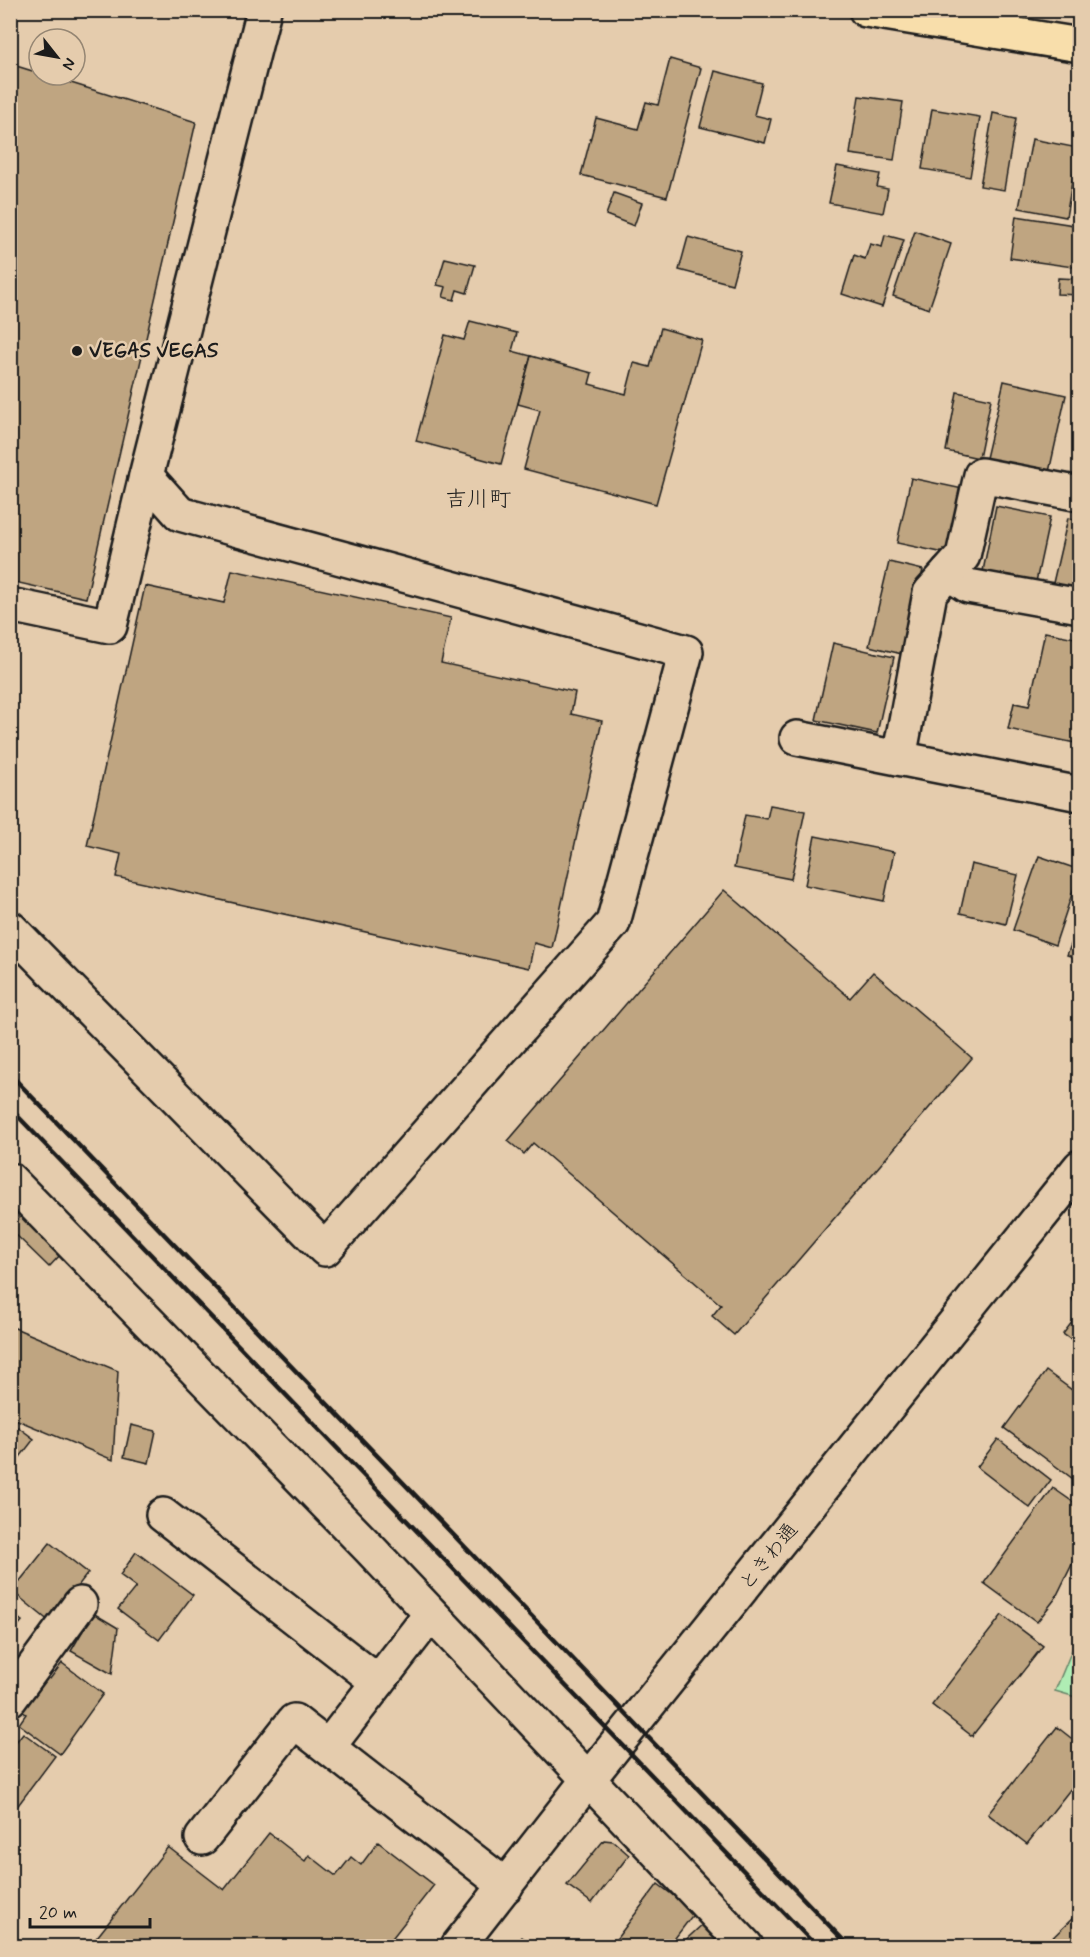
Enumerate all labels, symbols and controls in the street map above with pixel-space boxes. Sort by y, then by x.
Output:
north arrow [27,27,87,87]
text: N [57,54,80,74]
place label: VEGAS VEGAS [89,338,219,365]
marker: VEGAS VEGAS [70,344,84,358]
district label: 吉川町 [445,486,511,514]
street label: ときわ通 [733,1517,805,1597]
scale bar [30,1891,150,1929]
text: 20 m [39,1901,77,1925]

